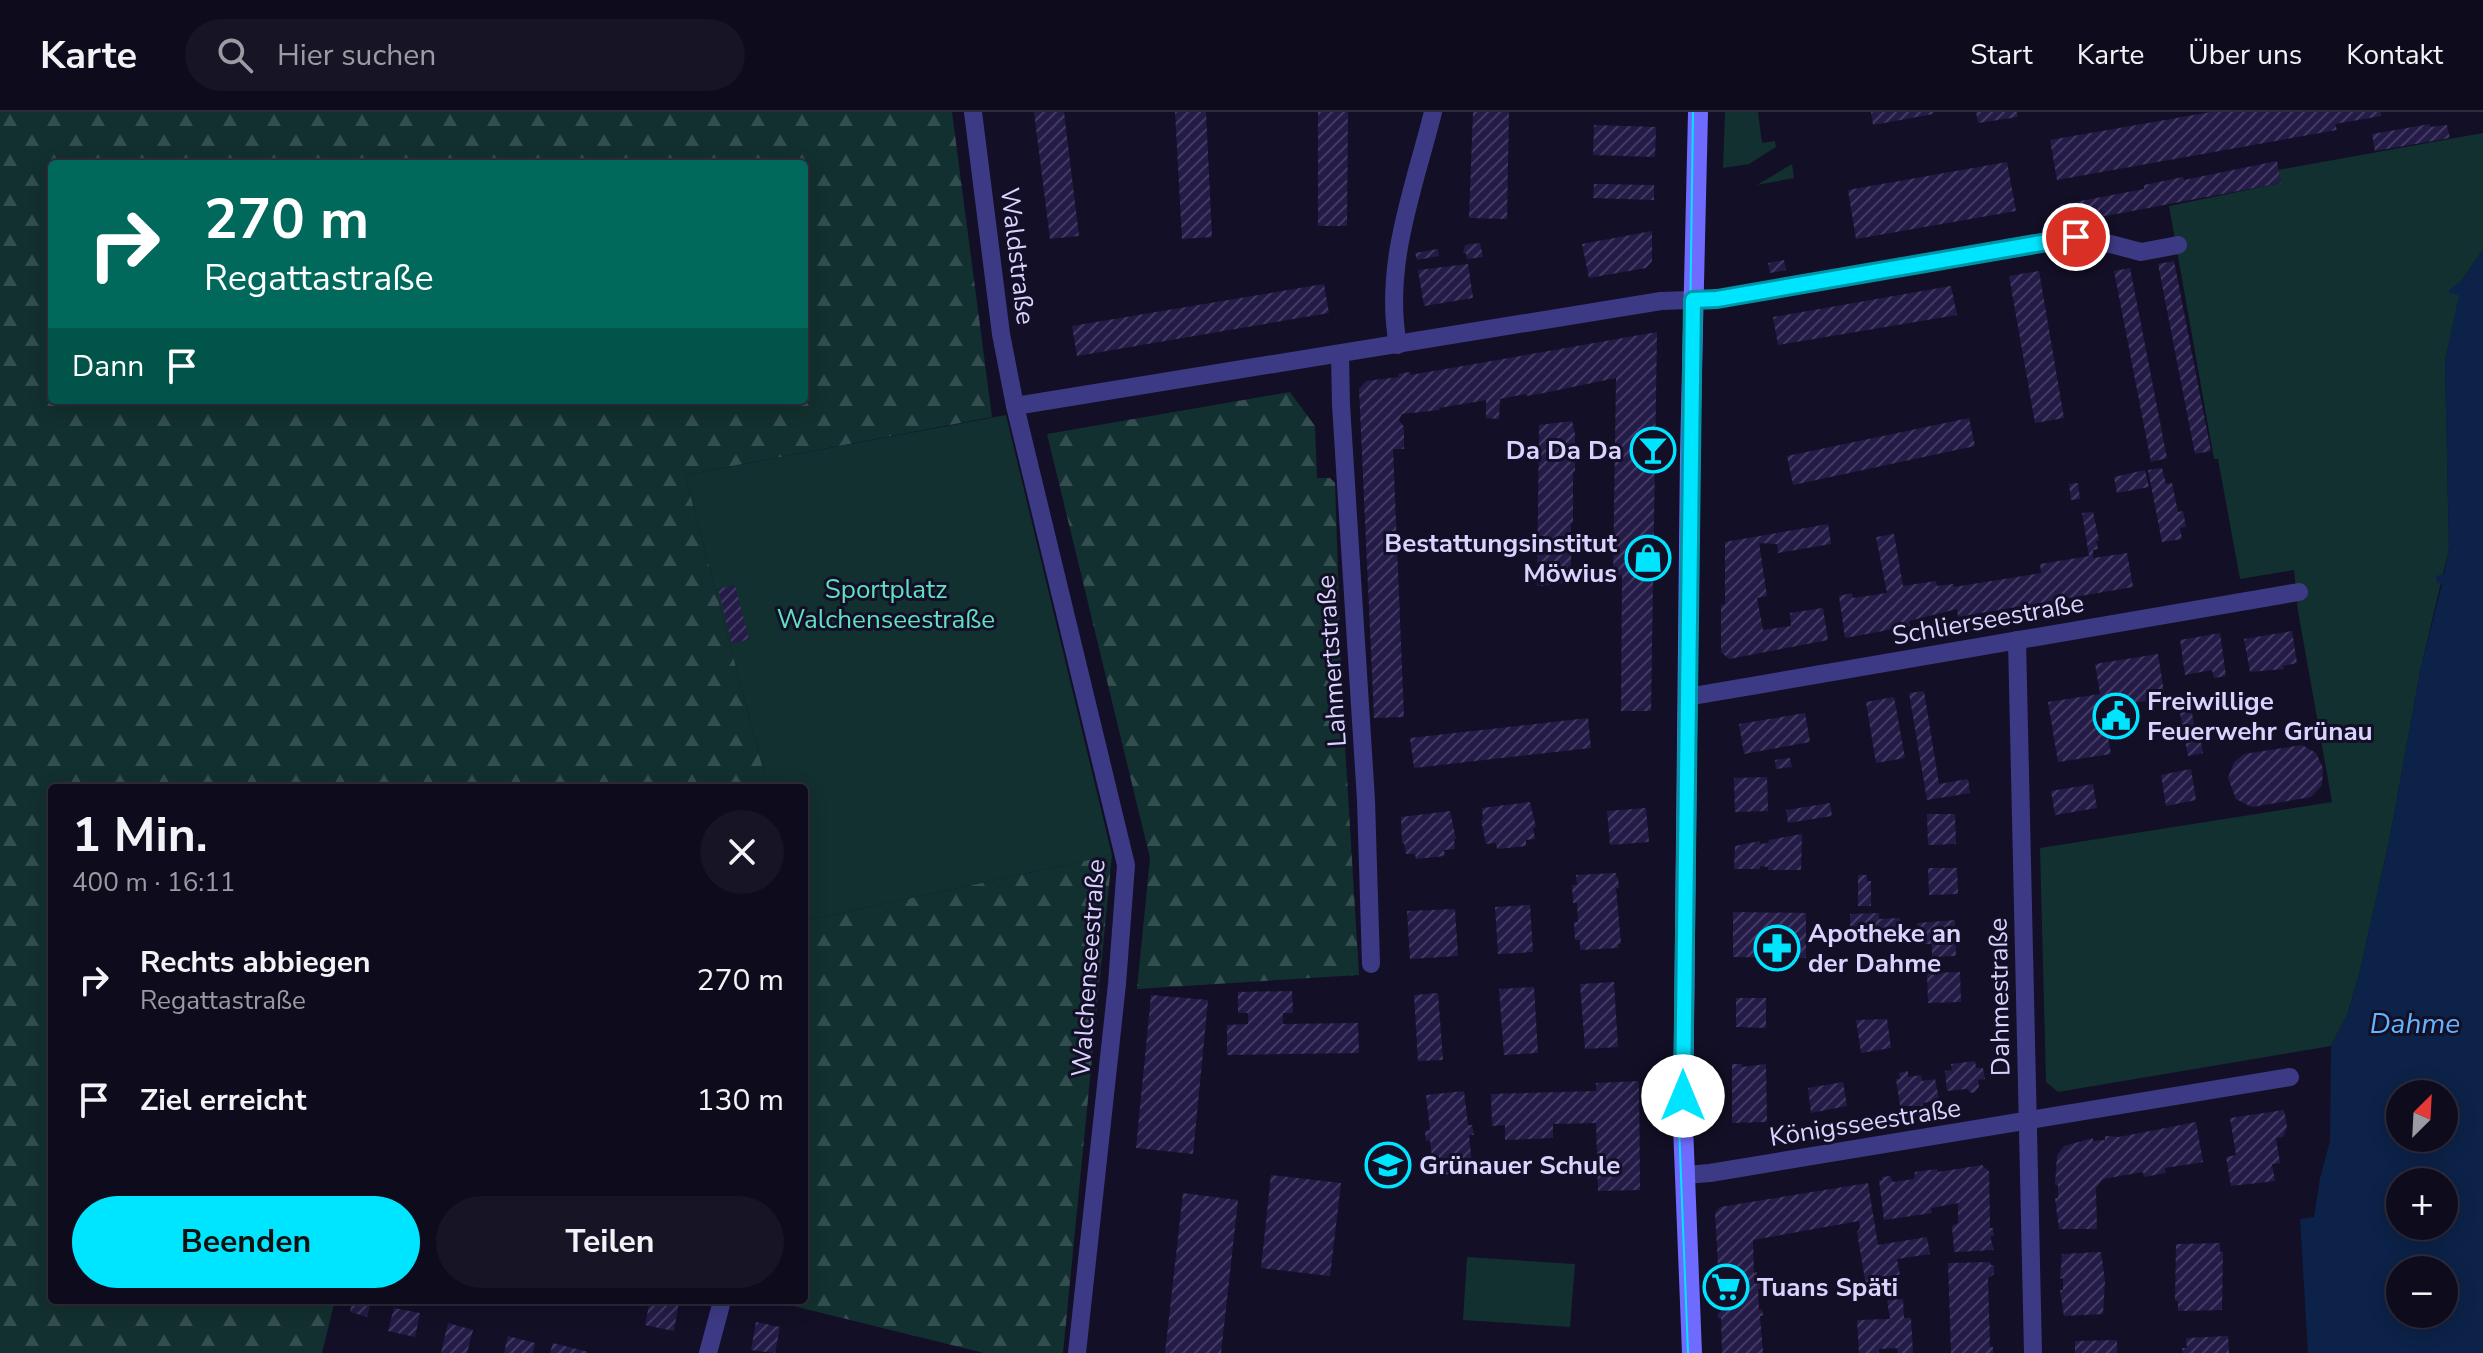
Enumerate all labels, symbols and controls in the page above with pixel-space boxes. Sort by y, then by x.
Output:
search box [185,19,745,91]
text: Karte [40,30,137,81]
icon: search [213,33,257,77]
text: Hier suchen [277,35,436,76]
text: Start [1970,36,2033,74]
text: Karte [2077,36,2144,74]
text: Über uns [2188,36,2302,74]
text: Kontakt [2346,36,2443,74]
text: 270 m [204,181,369,258]
street label: Waldstraße [992,185,1043,327]
icon: right [72,192,176,296]
pin [2042,203,2110,271]
icon: arrive [2054,215,2098,259]
text: Regattastraße [204,254,434,303]
icon: arrive [160,344,204,388]
text: Dann [72,346,144,387]
bar icon: Da Da Da [1629,426,1677,474]
place label: Da Da Da [1506,433,1622,468]
place label: Bestattungsinstitut Möwius [1384,526,1618,591]
shop icon: Bestattungsinstitut Möwius [1624,534,1672,582]
park label: Sportplatz Walchenseestraße [777,572,995,637]
street label: Lahmertstraße [1308,574,1355,748]
street label: Schlierseestraße [1890,585,2087,654]
place label: Freiwillige Feuerwehr Grünau [2147,684,2373,749]
public building icon: Freiwillige Feuerwehr Grünau [2092,692,2140,740]
text: 1 Min. [72,802,208,868]
button: close [700,810,784,894]
street label: Walchenseestraße [1063,858,1114,1078]
text: 400 m · 16:11 [72,865,235,900]
place label: Apotheke an der Dahme [1808,916,1961,981]
street label: Dahmestraße [1981,918,2018,1076]
pharmacy icon: Apotheke an der Dahme [1753,924,1801,972]
text: Rechts abbiegen [140,942,371,983]
icon: right [72,958,116,1002]
text: 270 m [697,960,784,1001]
text: Regattastraße [140,983,306,1018]
water label: Dahme [2370,1005,2460,1043]
position arrow [1641,1054,1725,1138]
icon: arrive [72,1078,116,1122]
text: Ziel erreicht [140,1080,306,1121]
text: 130 m [697,1080,784,1121]
north arrow [2386,1080,2458,1152]
map controls [2386,1080,2458,1328]
street label: Königsseestraße [1767,1090,1963,1155]
school or university icon: Grünauer Schule [1364,1141,1412,1189]
place label: Grünauer Schule [1419,1148,1620,1183]
button: + [2386,1168,2458,1240]
button: Beenden [72,1196,420,1288]
button: Teilen [436,1196,784,1288]
button: − [2386,1256,2458,1328]
supermarket icon: Tuans Späti [1702,1263,1750,1311]
place label: Tuans Späti [1757,1270,1898,1305]

